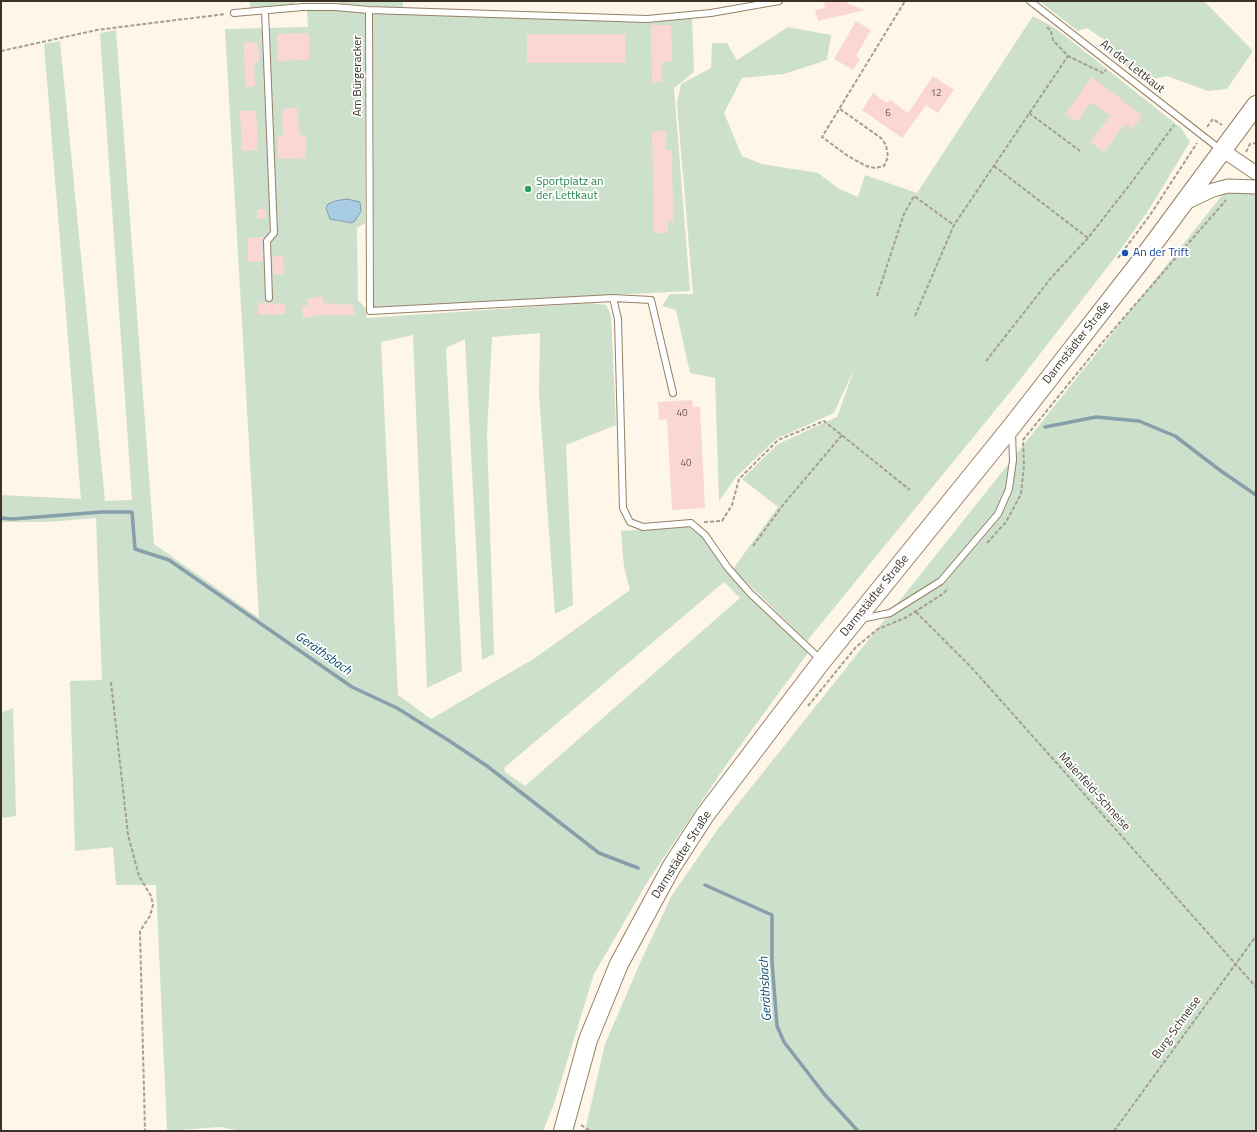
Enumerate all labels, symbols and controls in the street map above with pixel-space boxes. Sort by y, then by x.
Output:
street label: Am Bürgeracker [351,35,365,117]
street label: An der Lettkaut [1097,37,1167,97]
house number: 12 [930,88,942,100]
house number: 6 [885,108,891,120]
place label: Sportplatz an der Lettkaut [536,175,603,203]
marker: Sportplatz an der Lettkaut [523,184,533,194]
place label: An der Trift [1133,246,1189,260]
marker: An der Trift [1120,248,1130,258]
street label: Darmstädter Straße [1040,299,1114,387]
house number: 40 [676,408,688,420]
house number: 40 [680,458,692,470]
street label: Darmstädter Straße [838,552,912,640]
water label: Geräthsbach [292,629,354,679]
street label: Maienfeld-Schneise [1055,750,1133,834]
street label: Darmstädter Straße [649,808,715,902]
water label: Geräthsbach [757,956,775,1022]
street label: Burg-Schneise [1150,994,1204,1062]

